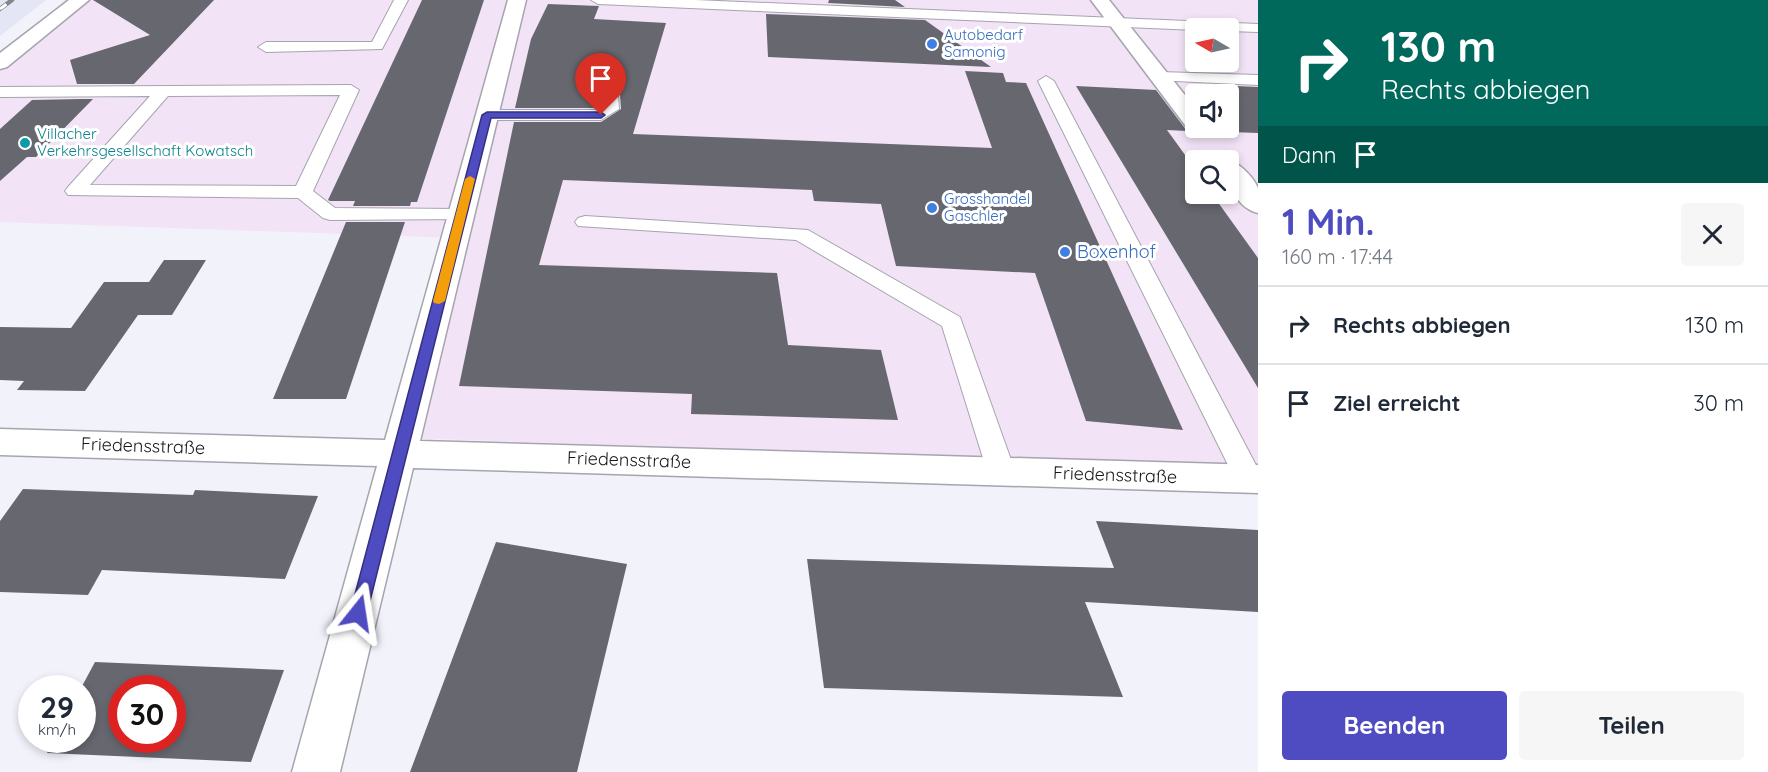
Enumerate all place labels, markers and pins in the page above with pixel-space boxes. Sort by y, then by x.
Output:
place label: Autobedarf Samonig [944,25,1024,61]
marker: Autobedarf Samonig [925,37,939,51]
pin [575,53,626,115]
place label: Villacher Verkehrsgesellschaft Kowatsch [37,124,253,160]
marker: Villacher Verkehrsgesellschaft Kowatsch [18,136,32,150]
place label: Grosshandel Gaschler [944,189,1030,225]
marker: Grosshandel Gaschler [925,201,939,215]
place label: Boxenhof [1077,240,1157,263]
marker: Boxenhof [1058,245,1072,259]

